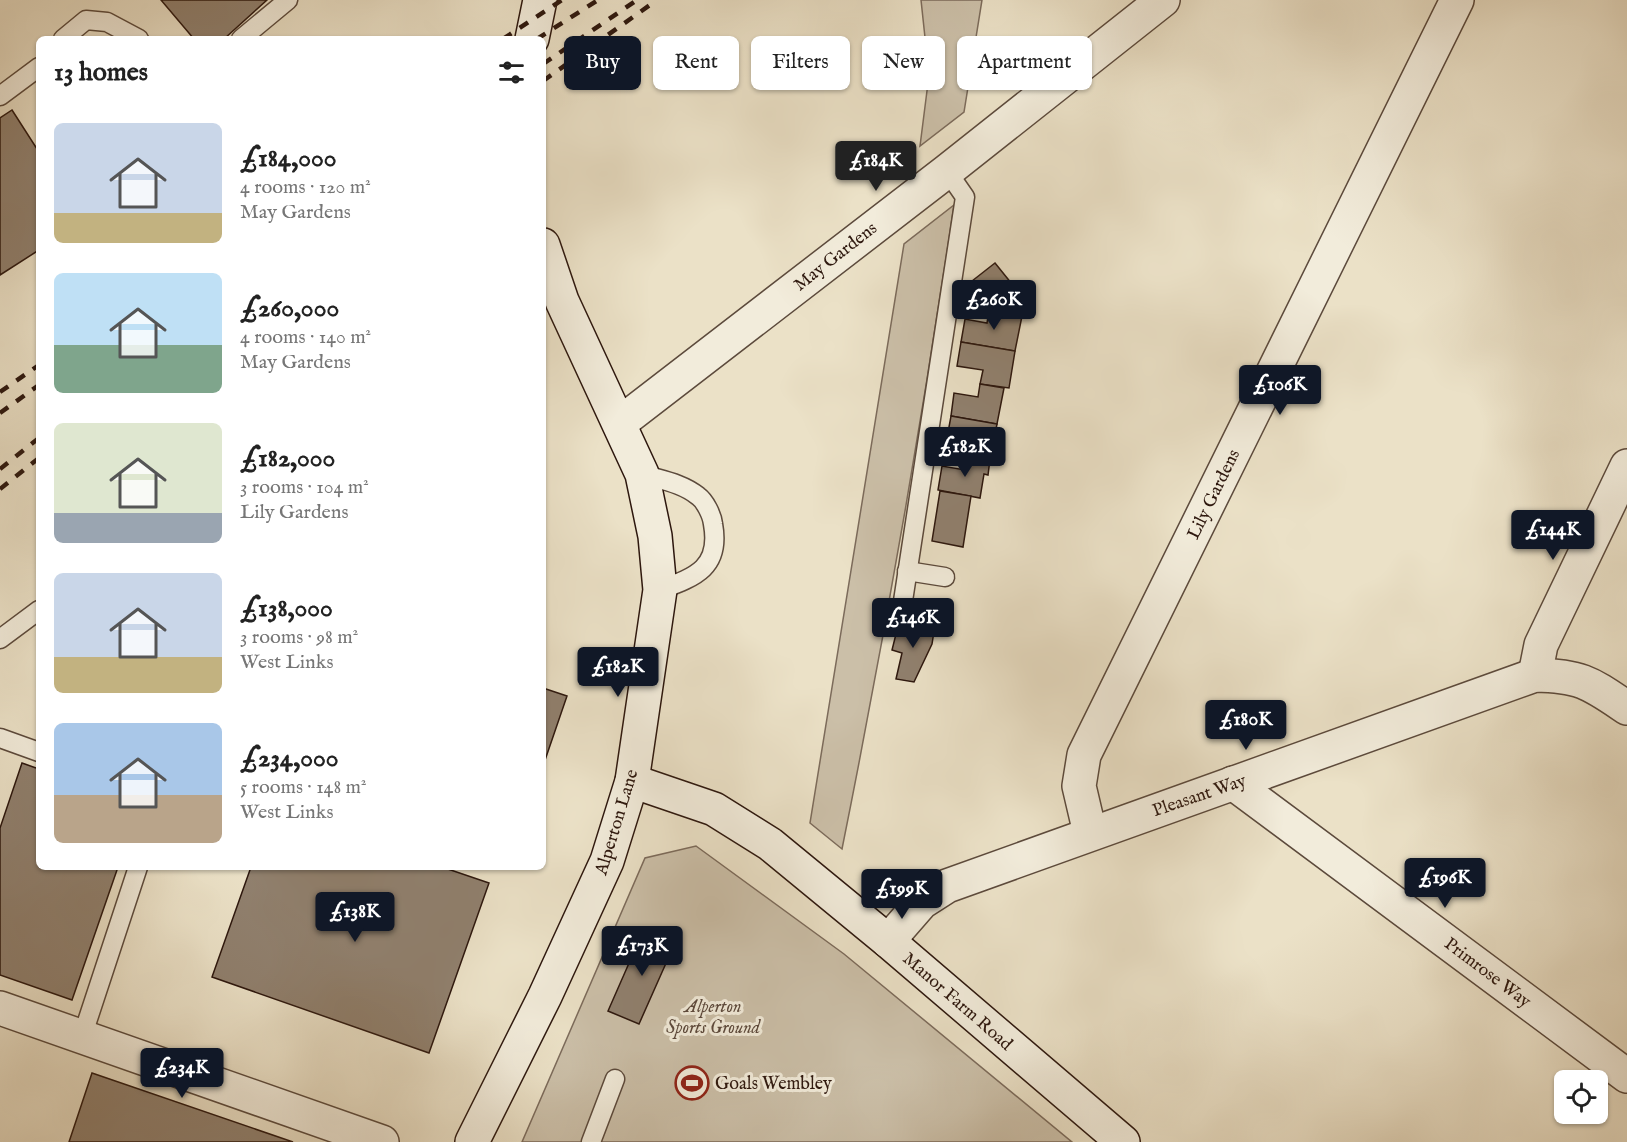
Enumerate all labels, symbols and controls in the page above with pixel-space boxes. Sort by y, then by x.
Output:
chip: Buy [564,36,641,90]
chip: Rent [653,36,739,90]
chip: Filters [751,36,850,90]
chip: New [862,36,945,90]
chip: Apartment [957,36,1092,90]
text: 13 homes [54,56,148,89]
icon: filters [495,56,528,89]
pin: £184K [834,141,918,192]
text: £184,000 [240,142,337,175]
icon: home [102,147,174,219]
text: £184K [849,148,903,173]
text: 4 rooms · 120 m² [240,175,371,200]
text: May Gardens [240,200,351,225]
street label: May Gardens [790,217,882,297]
pin: £260K [952,280,1036,331]
text: £260K [966,287,1022,312]
text: £260,000 [240,292,339,325]
icon: home [102,297,174,369]
text: 4 rooms · 140 m² [240,325,371,350]
text: May Gardens [240,350,351,375]
pin: £106K [1238,365,1322,416]
text: £106K [1253,372,1307,397]
pin: £182K [923,427,1007,478]
text: £182K [939,434,992,459]
text: £182,000 [240,442,335,475]
street label: Lily Gardens [1183,446,1246,544]
icon: home [102,447,174,519]
text: 3 rooms · 104 m² [240,475,369,500]
text: Lily Gardens [240,500,348,525]
pin: £144K [1511,510,1595,561]
text: £144K [1525,517,1581,542]
text: £138,000 [240,592,333,625]
icon: home [102,597,174,669]
pin: £146K [871,598,955,649]
text: £146K [886,605,940,630]
text: 3 rooms · 98 m² [240,625,358,650]
pin: £182K [576,647,660,698]
text: West Links [240,650,333,675]
text: £182K [592,654,645,679]
pin: £180K [1204,700,1288,751]
text: £180K [1219,707,1273,732]
text: £234,000 [240,742,339,775]
icon: home [102,747,174,819]
street label: Alperton Lane [590,767,644,879]
street label: Pleasant Way [1150,770,1249,823]
text: 5 rooms · 148 m² [240,775,367,800]
text: West Links [240,800,333,825]
pin: £196K [1403,858,1487,909]
text: £196K [1419,865,1471,890]
pin: £199K [860,869,944,920]
text: £199K [875,876,929,901]
pin: £138K [313,892,397,943]
text: £138K [329,899,381,924]
pin: £173K [600,926,684,977]
text: £173K [616,933,668,958]
street label: Primrose Way [1439,933,1535,1013]
street label: Manor Farm Road [897,948,1017,1057]
park label: Alperton Sports Ground [666,996,762,1040]
pin: £234K [140,1048,224,1099]
text: £234K [155,1055,209,1080]
sports icon: Goals Wembley [674,1065,710,1101]
map controls [1554,1070,1608,1124]
button: locate [1554,1070,1608,1124]
place label: Goals Wembley [715,1073,832,1096]

